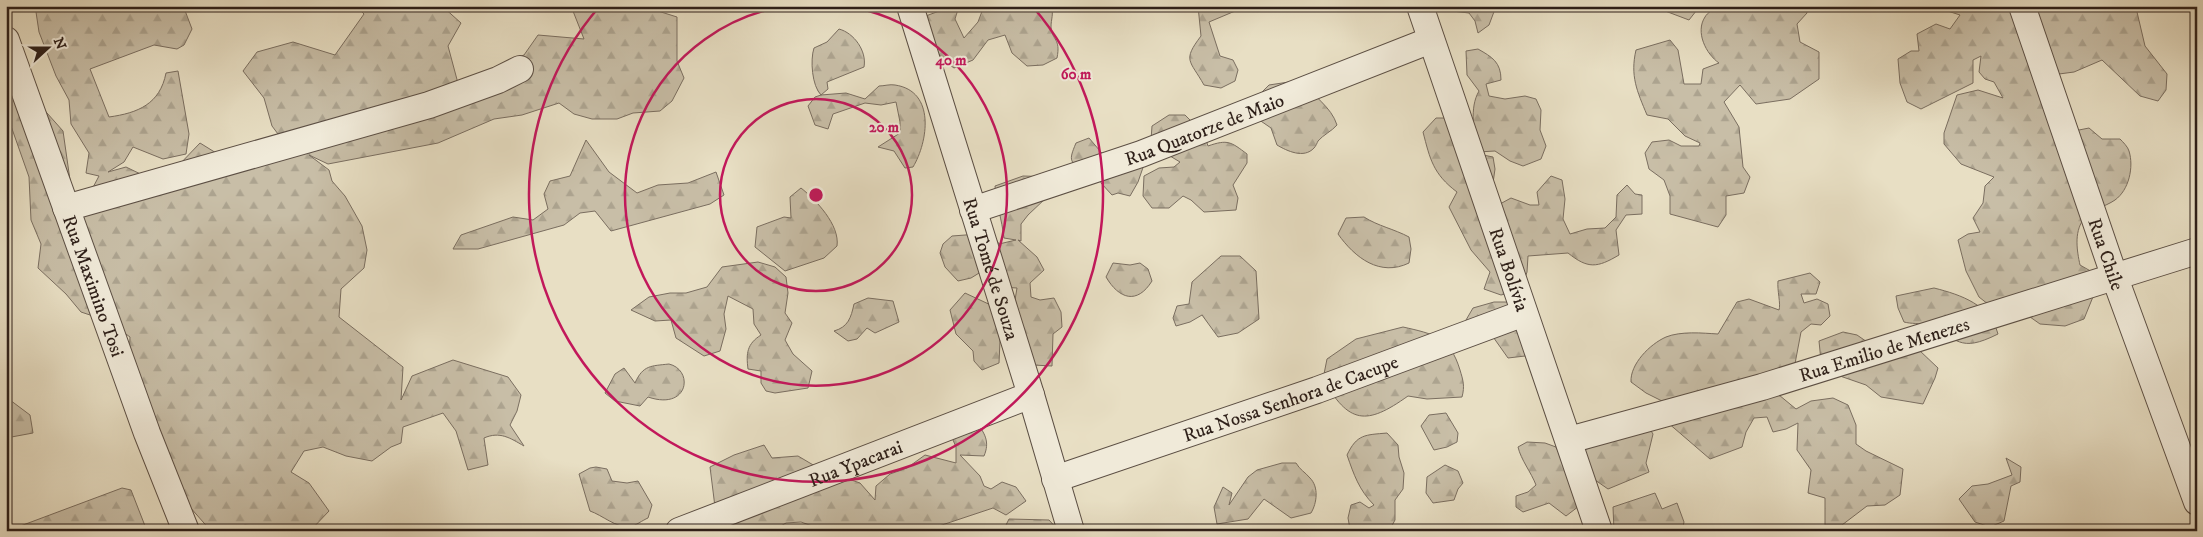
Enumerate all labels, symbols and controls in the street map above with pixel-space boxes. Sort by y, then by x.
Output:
north arrow [22,22,72,72]
text: N [49,35,70,53]
text: 40 m [934,51,967,70]
text: 60 m [1061,65,1092,84]
street label: Rua Quatorze de Maio [1122,89,1288,172]
text: 20 m [869,118,900,137]
centre of rings [807,186,825,204]
street label: Rua Tomé de Souza [957,195,1023,343]
street label: Rua Maximino Tosi [57,212,129,360]
street label: Rua Chile [2082,215,2129,294]
street label: Rua Bolívia [1483,225,1533,315]
street label: Rua Emilio de Menezes [1796,313,1972,388]
street label: Rua Nossa Senhora de Cacupe [1180,351,1402,448]
street label: Rua Ypacarai [806,436,906,493]

